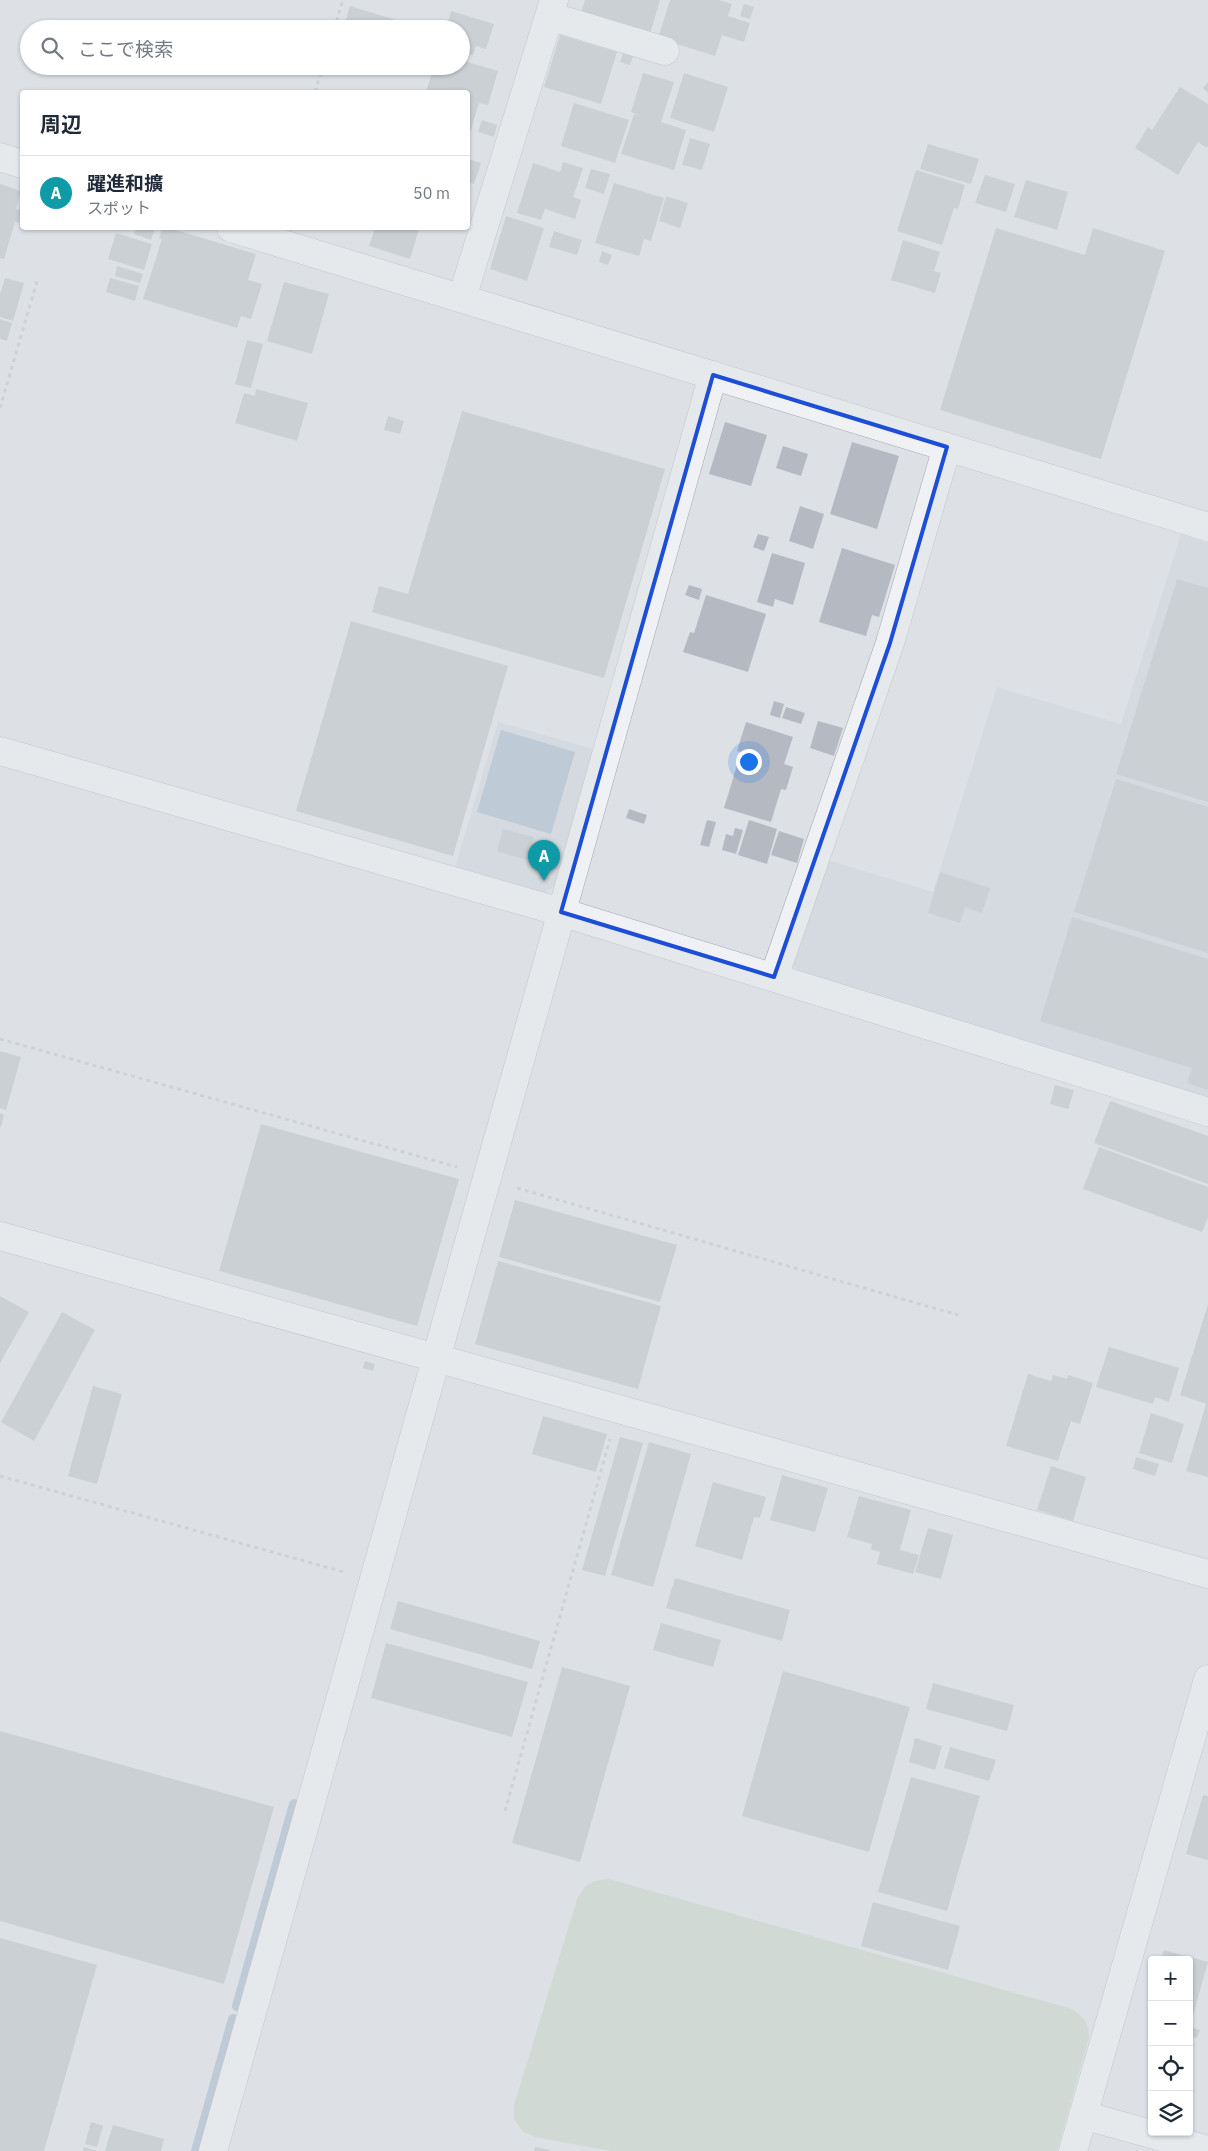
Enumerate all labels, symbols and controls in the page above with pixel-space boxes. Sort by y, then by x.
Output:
search box [20,20,470,75]
icon: search [38,34,66,62]
text: ここで検索 [78,37,173,61]
text: 周辺 [40,110,82,138]
text: 躍進和擴 [87,171,163,195]
text: A [51,183,61,203]
text: 50 m [413,183,450,203]
text: スポット [87,198,151,218]
your location [736,749,762,775]
pin: A [528,840,560,881]
map controls [1148,1956,1193,2136]
button: + [1148,1956,1193,2001]
button: − [1148,2001,1193,2046]
button: locate [1148,2046,1193,2091]
button: layers [1148,2091,1193,2136]

